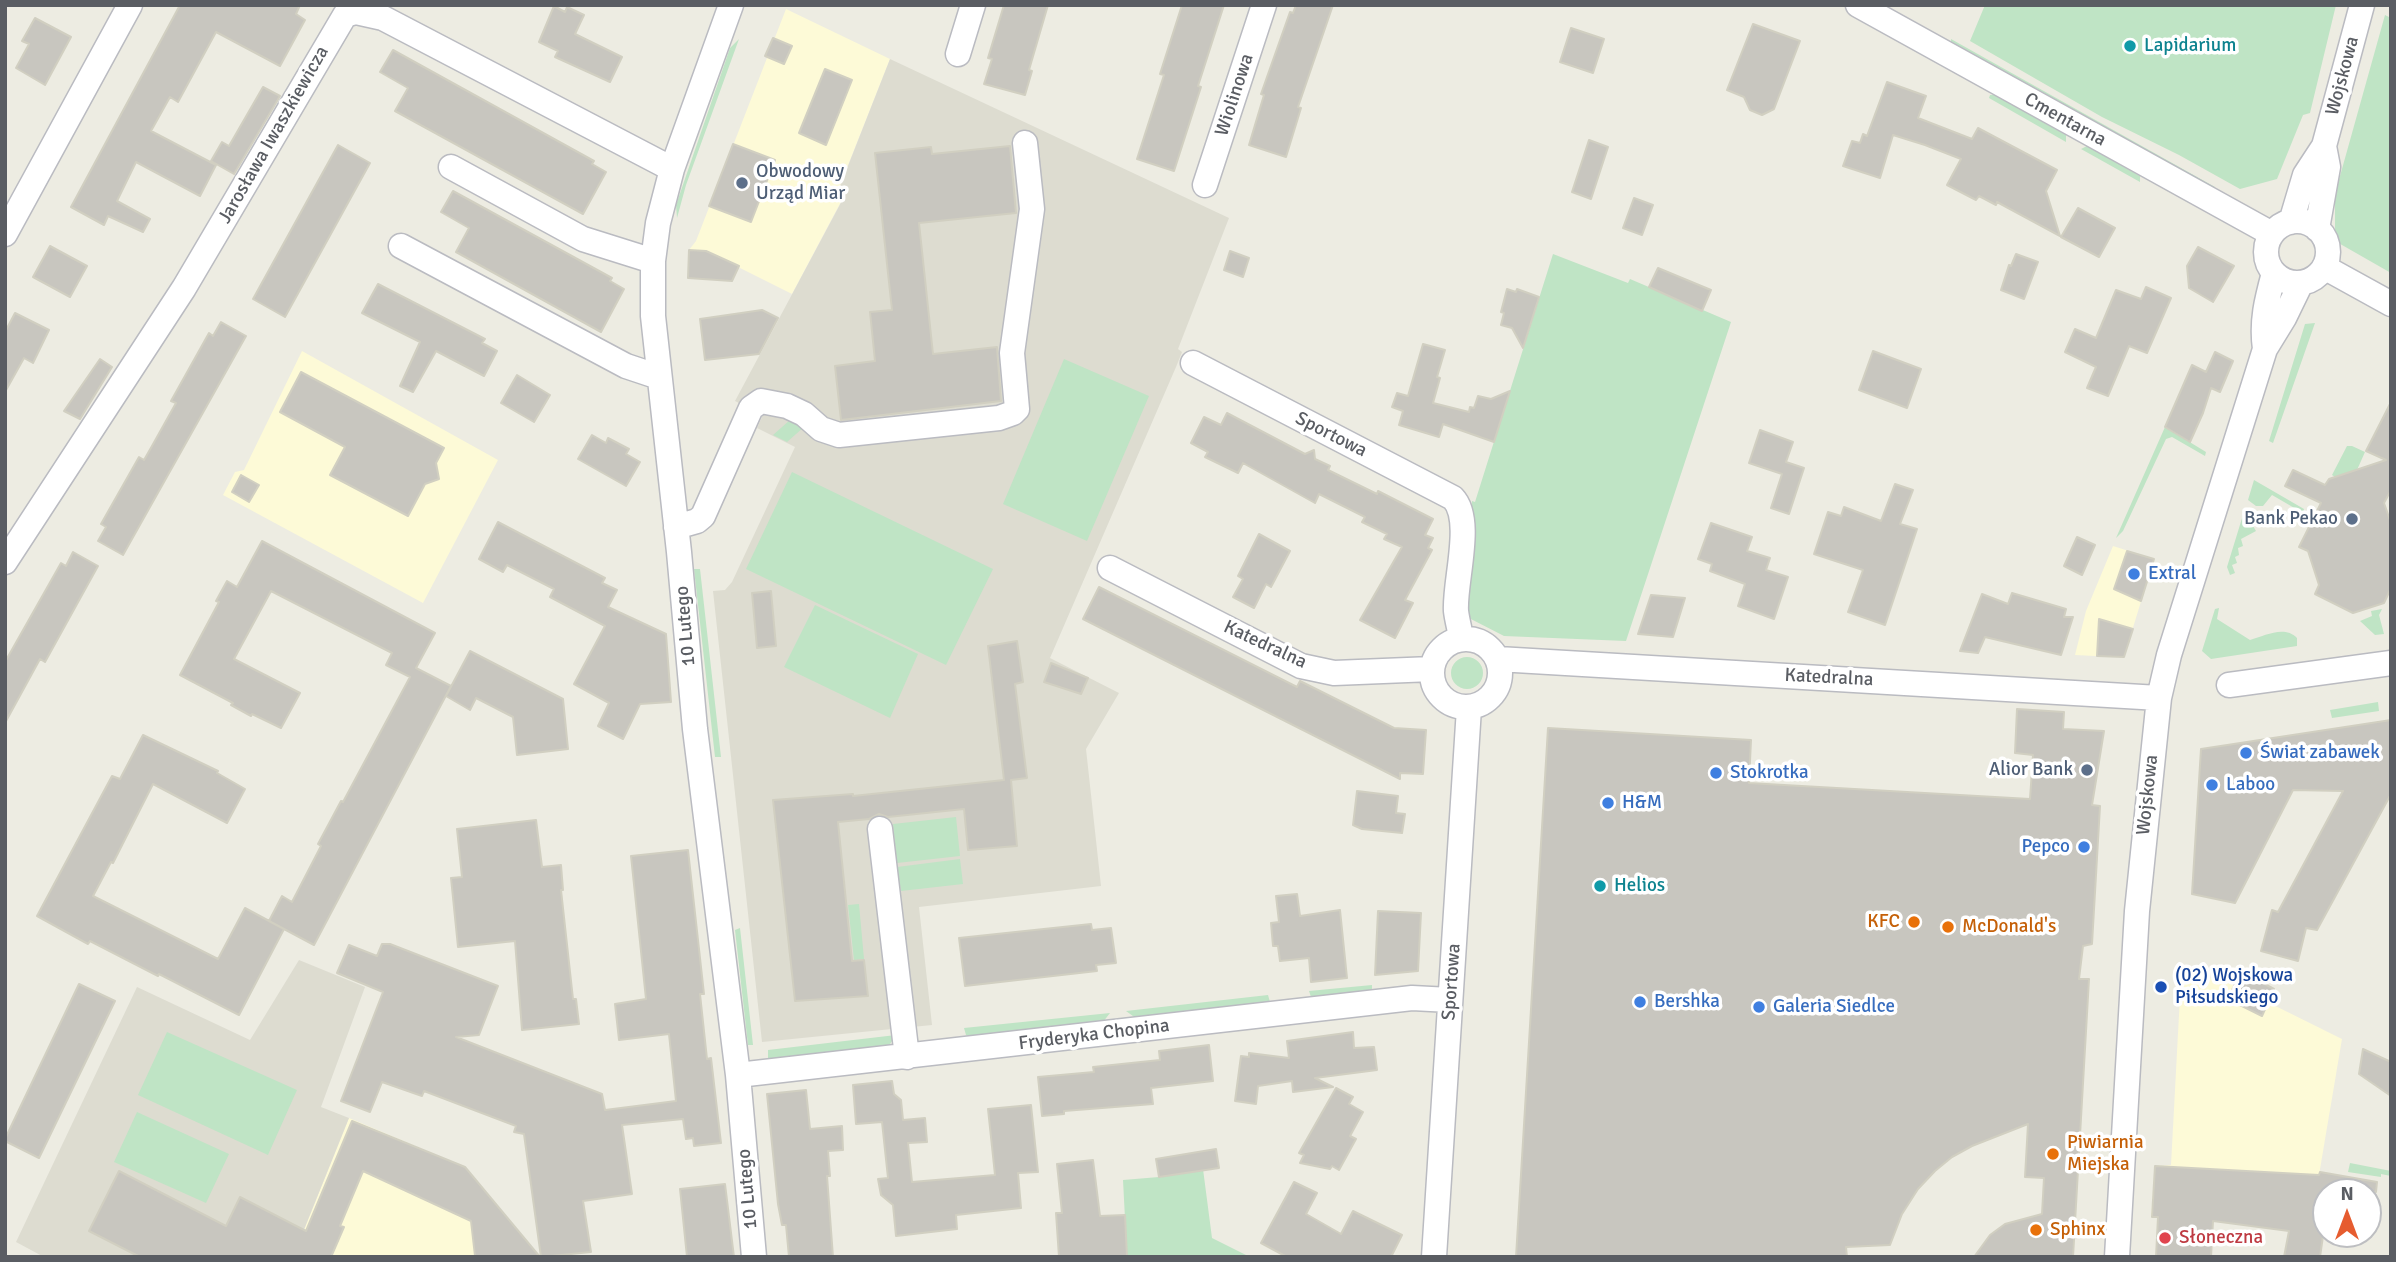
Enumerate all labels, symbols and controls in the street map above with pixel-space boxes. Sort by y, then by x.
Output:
street label: Wojskowa [2322,34,2364,118]
place label: Lapidarium [2144,35,2236,57]
marker: Lapidarium [2122,38,2138,54]
street label: Jarosława Iwaszkiewicza [214,42,334,228]
street label: Wiolinowa [1211,51,1259,139]
street label: Cmentarna [2020,88,2110,152]
place label: Obwodowy Urząd Miar [756,161,845,205]
marker: Obwodowy Urząd Miar [734,175,750,191]
street label: Sportowa [1291,407,1371,463]
place label: Bank Pekao [2244,508,2338,530]
marker: Bank Pekao [2344,511,2360,527]
place label: Extral [2148,563,2196,585]
marker: Extral [2126,566,2142,582]
street label: 10 Lutego [671,585,701,667]
street label: Katedralna [1220,616,1310,674]
street label: Katedralna [1784,664,1874,692]
place label: Świat zabawek [2260,742,2380,764]
marker: Świat zabawek [2238,745,2254,761]
street label: Wojskowa [2132,754,2164,836]
place label: Alior Bank [1989,759,2073,781]
place label: Stokrotka [1730,762,1809,784]
marker: Alior Bank [2079,762,2095,778]
marker: Stokrotka [1708,765,1724,781]
place label: Laboo [2226,774,2275,796]
marker: Laboo [2204,777,2220,793]
place label: H&M [1622,792,1662,814]
marker: H&M [1600,795,1616,811]
place label: Pepco [2021,836,2070,858]
marker: Pepco [2076,839,2092,855]
place label: Helios [1614,875,1665,897]
marker: Helios [1592,878,1608,894]
place label: KFC [1867,911,1900,933]
marker: KFC [1906,914,1922,930]
place label: McDonald's [1962,916,2056,938]
marker: McDonald's [1940,919,1956,935]
street label: Sportowa [1438,943,1466,1021]
place label: (02) Wojskowa Piłsudskiego [2175,965,2293,1009]
marker: (02) Wojskowa Piłsudskiego [2153,979,2169,995]
place label: Bershka [1654,991,1720,1013]
marker: Bershka [1632,994,1648,1010]
place label: Galeria Siedlce [1773,996,1895,1018]
marker: Galeria Siedlce [1751,999,1767,1015]
street label: Fryderyka Chopina [1017,1014,1171,1056]
place label: Piwiarnia Miejska [2067,1132,2144,1176]
marker: Piwiarnia Miejska [2045,1146,2061,1162]
street label: 10 Lutego [733,1148,763,1230]
north arrow [2312,1178,2382,1248]
text: N [2340,1182,2354,1206]
place label: Sphinx [2050,1219,2105,1241]
marker: Sphinx [2028,1222,2044,1238]
place label: Słoneczna [2179,1227,2263,1249]
marker: Słoneczna [2157,1230,2173,1246]

